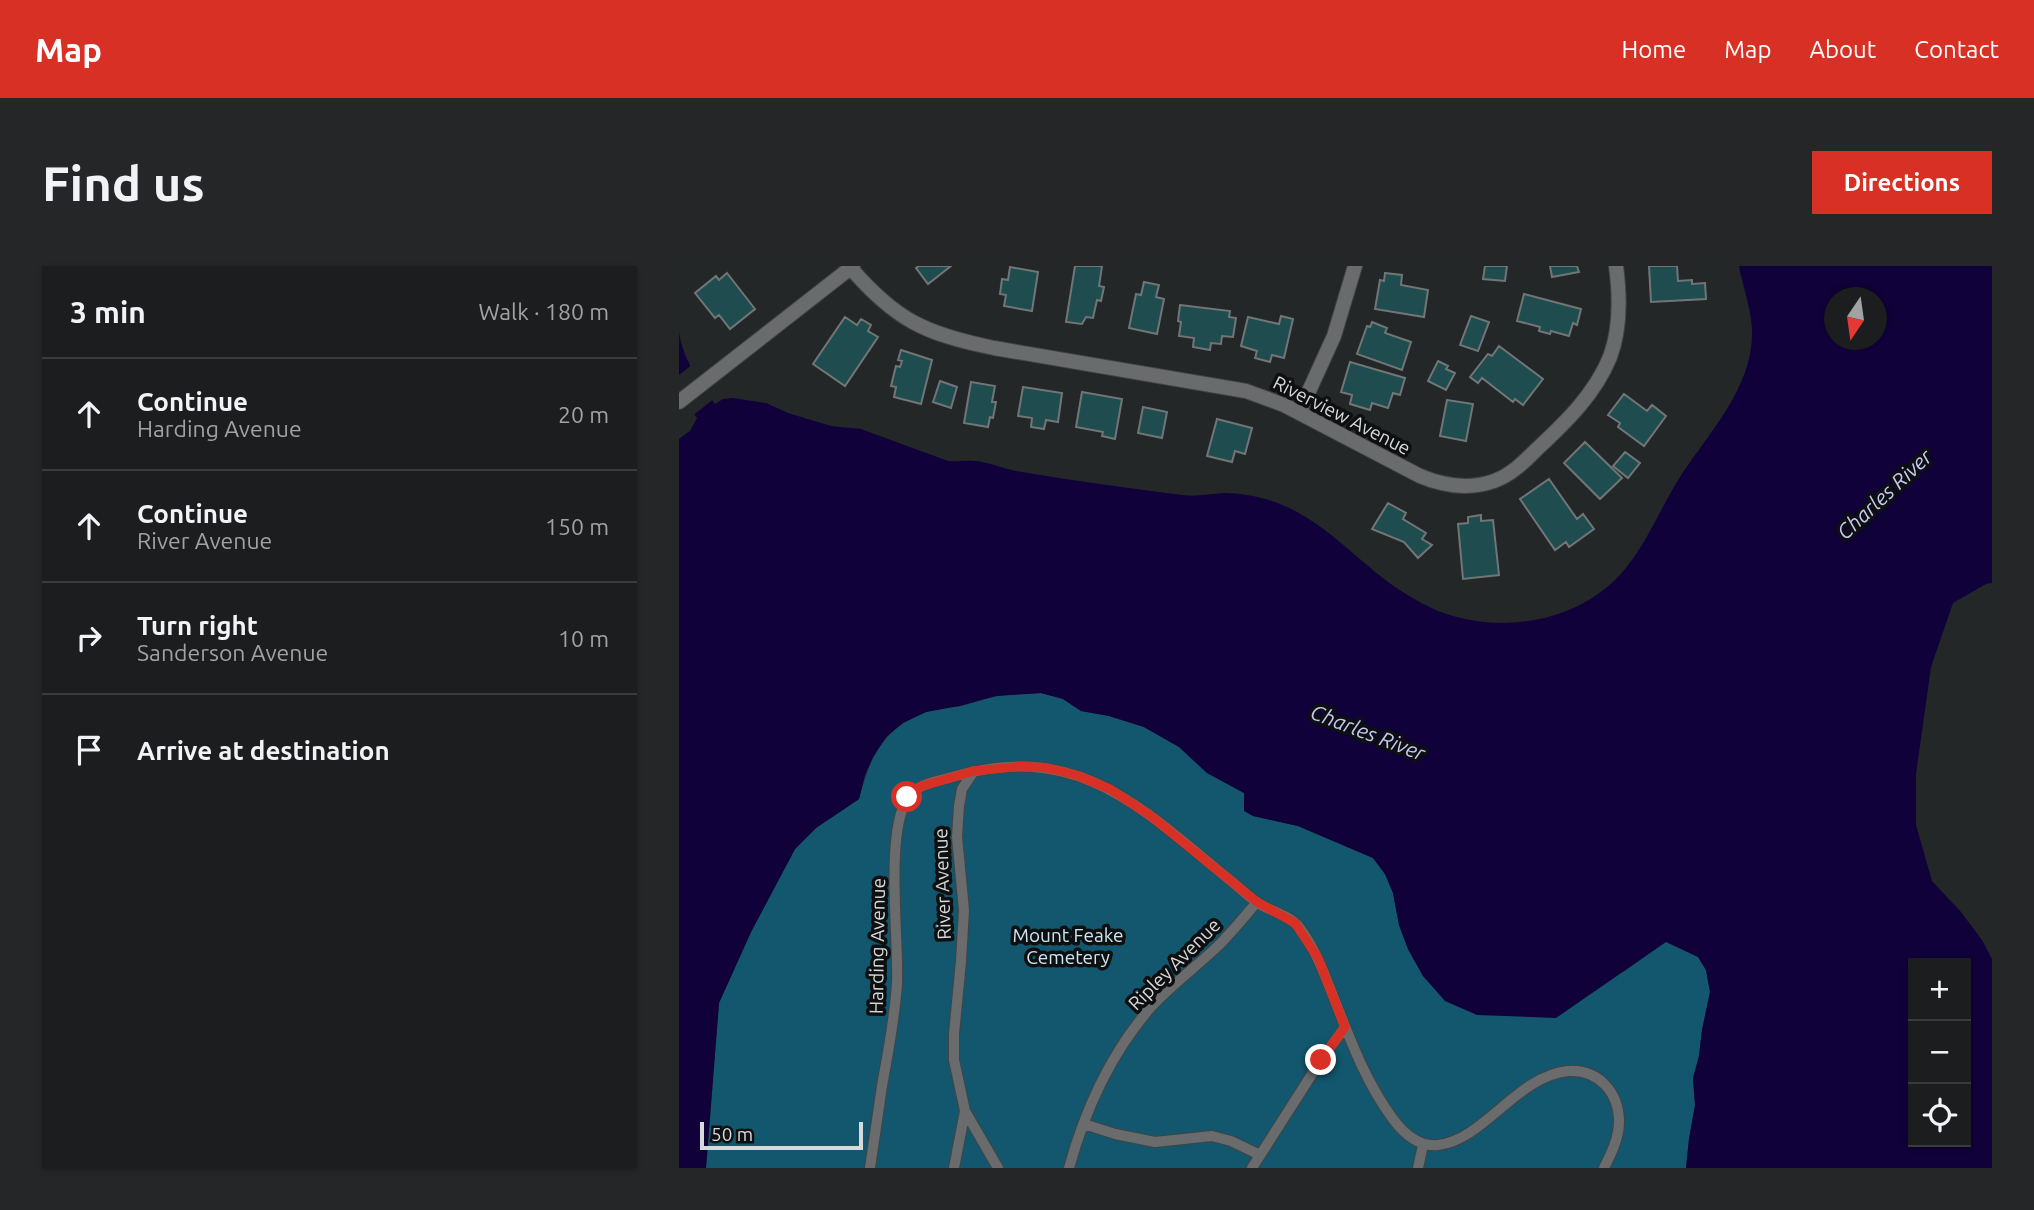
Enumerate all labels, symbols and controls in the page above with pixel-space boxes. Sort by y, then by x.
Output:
text: Map [35,31,102,68]
text: Home [1621,36,1686,63]
text: Map [1724,36,1771,63]
text: About [1809,36,1876,63]
text: Contact [1914,36,1999,63]
button: Directions [1812,151,1992,214]
text: Find us [42,155,205,210]
north arrow [1824,287,1887,350]
text: 3 min [70,295,146,329]
text: Walk · 180 m [478,299,609,324]
street label: Riverview Avenue [1270,371,1414,459]
text: Continue [137,387,248,416]
icon: ahead [70,395,108,433]
text: 20 m [558,402,609,427]
text: Harding Avenue [137,416,302,441]
water label: Charles River [1832,443,1937,544]
text: Continue [137,499,248,528]
icon: ahead [70,507,108,545]
text: 150 m [545,514,609,539]
text: River Avenue [137,528,272,553]
text: Turn right [137,611,258,640]
icon: right [70,619,108,657]
text: 10 m [558,626,609,651]
text: Sanderson Avenue [137,640,328,665]
water label: Charles River [1307,699,1430,765]
icon: arrive [70,731,108,769]
text: Arrive at destination [137,736,390,765]
route start [891,781,922,812]
street label: River Avenue [929,828,955,940]
street label: Harding Avenue [865,878,889,1014]
street label: Ripley Avenue [1124,914,1224,1014]
park label: Mount Feake Cemetery [1012,924,1124,968]
map controls [1908,958,1971,1147]
button: + [1908,958,1971,1021]
button: − [1908,1021,1971,1084]
route end [1305,1044,1336,1075]
button: locate [1908,1084,1971,1147]
scale bar [700,1119,863,1151]
text: 50 m [711,1123,753,1145]

